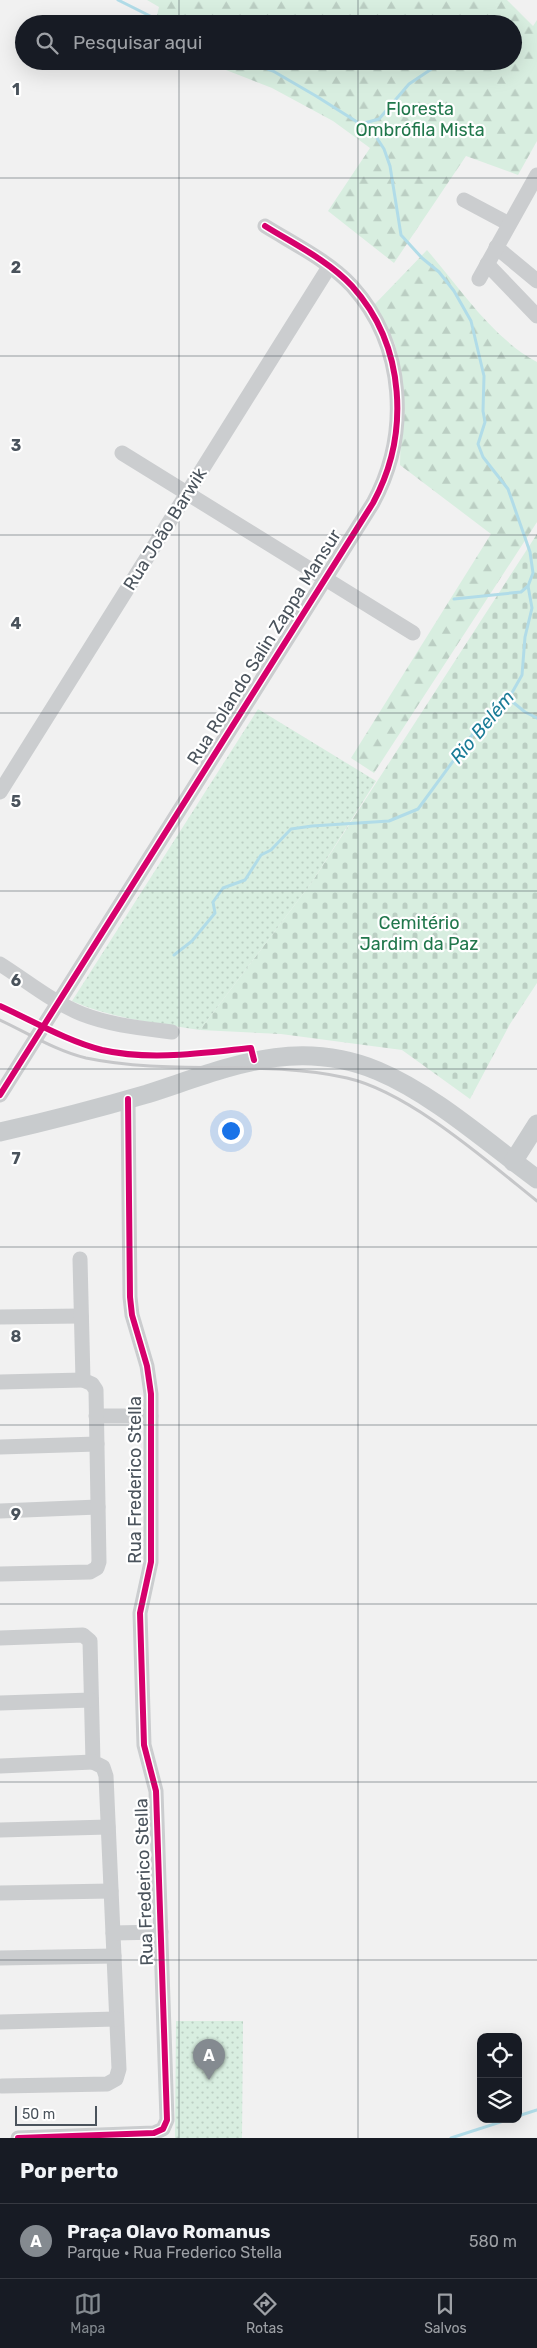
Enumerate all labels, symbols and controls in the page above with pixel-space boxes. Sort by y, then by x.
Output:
search box [15,15,522,70]
icon: search [33,29,61,57]
text: Pesquisar aqui [73,31,202,54]
text: 1 [12,80,20,99]
park label: Floresta Ombrófila Mista [355,98,485,141]
text: 2 [11,258,21,277]
text: 3 [11,436,21,455]
street label: Rua João Barwik [119,463,212,594]
street label: Rua Rolando Salin Zappa Mansur [182,525,346,769]
text: 4 [11,614,22,633]
water label: Rio Belém [445,686,519,768]
text: 5 [11,792,21,811]
park label: Cemitério Jardim da Paz [360,912,478,955]
text: 6 [11,971,21,990]
your location [218,1118,244,1144]
text: 7 [11,1149,21,1168]
text: 8 [11,1327,22,1346]
street label: Rua Frederico Stella [124,1396,146,1564]
text: 9 [11,1505,21,1524]
street label: Rua Frederico Stella [130,1798,158,1966]
map controls [477,2033,522,2123]
button: locate [477,2033,522,2078]
pin: A [193,2039,225,2080]
button: layers [477,2078,522,2123]
scale bar [15,2103,98,2126]
text: 50 m [22,2106,55,2123]
text: Por perto [20,2158,118,2183]
text: Praça Olavo Romanus [67,2220,271,2243]
text: A [30,2232,42,2251]
text: 580 m [469,2232,517,2251]
text: Parque · Rua Frederico Stella [67,2243,282,2262]
tab: Mapa [70,2290,105,2337]
tab: Rotas [246,2290,283,2337]
tab: Salvos [424,2290,467,2337]

